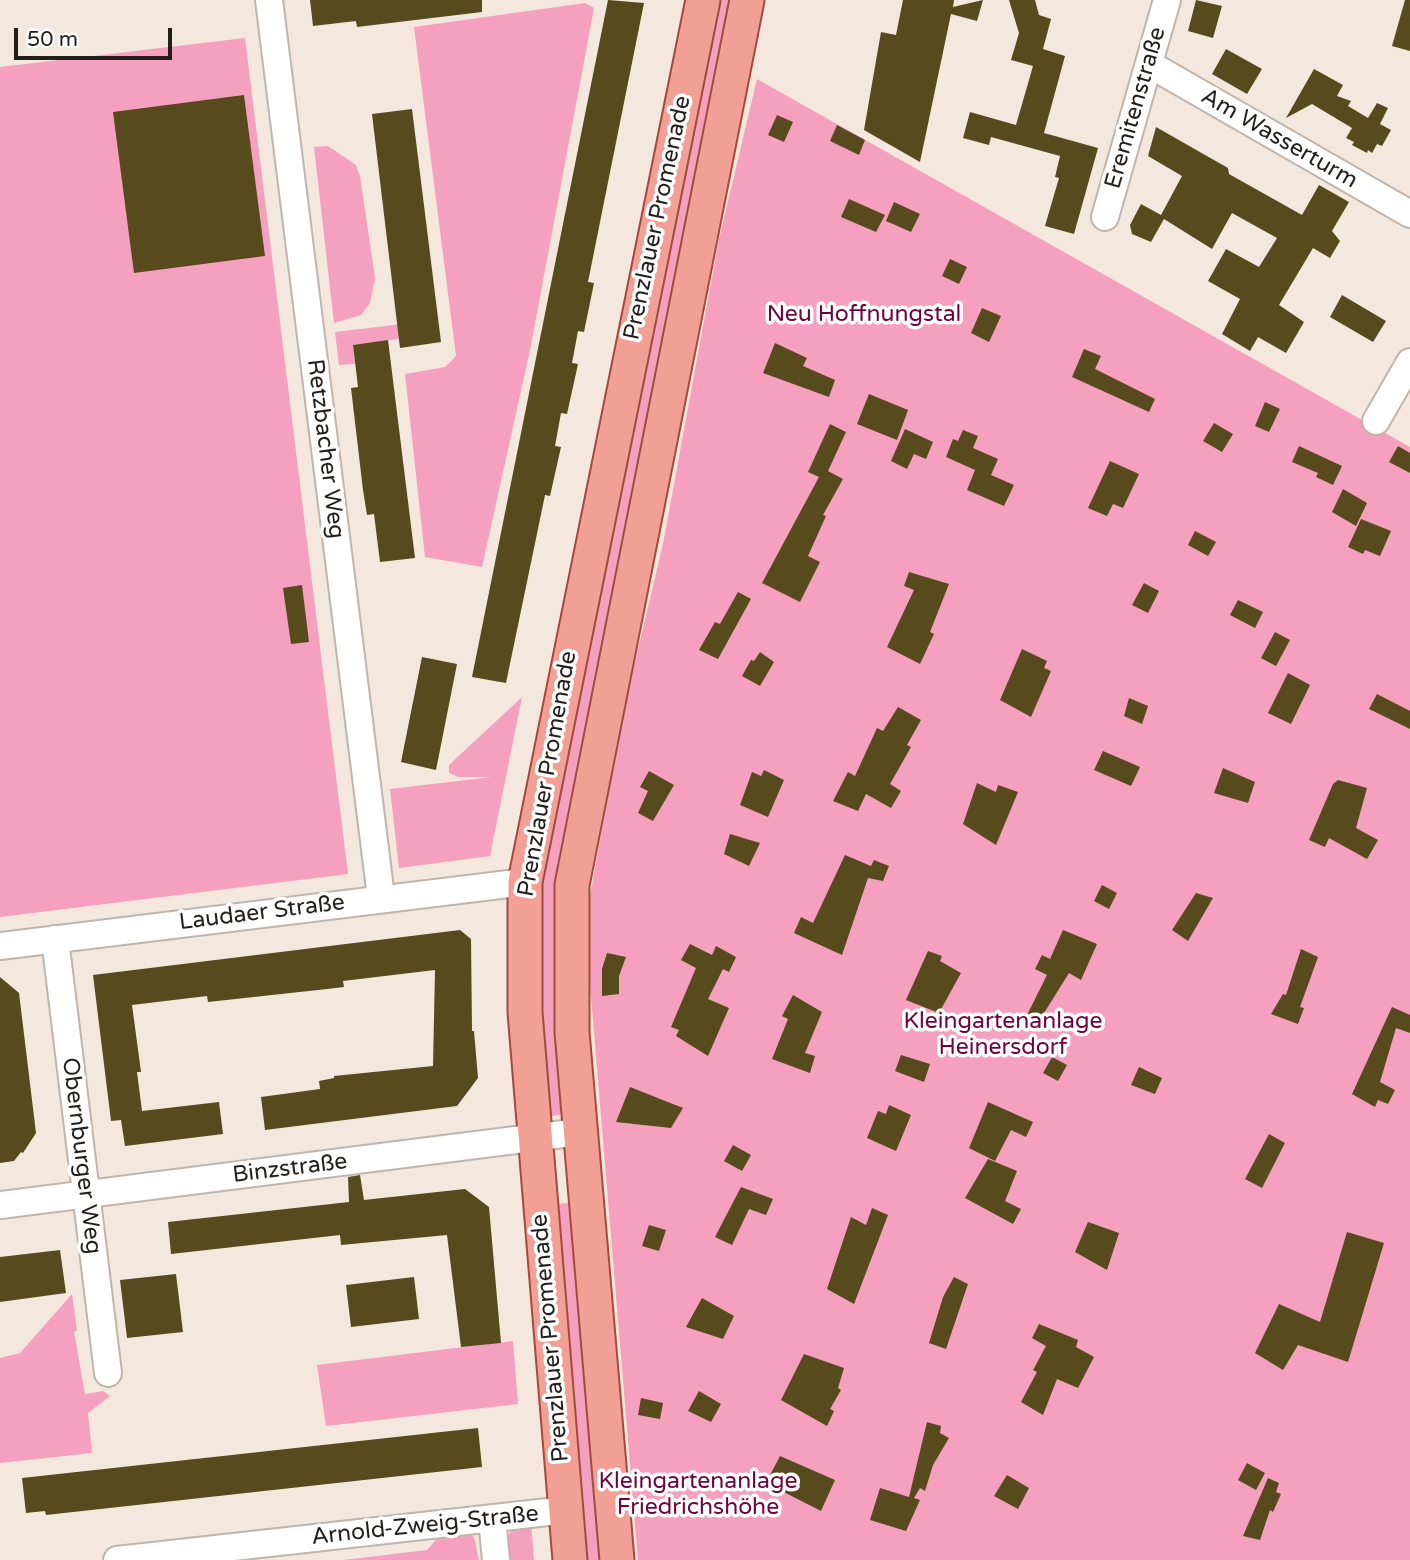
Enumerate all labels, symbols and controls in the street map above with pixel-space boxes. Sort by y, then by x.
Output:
scale bar [18,14,175,58]
street label: Eremitenstraße [1100,24,1172,192]
text: 50 m [27,27,78,52]
street label: Am Wasserturm [1196,83,1362,195]
street label: Prenzlauer Promenade [619,93,697,343]
park label: Neu Hoffnungstal [767,301,961,329]
street label: Retzbacher Weg [300,358,350,540]
street label: Prenzlauer Promenade [513,649,583,899]
street label: Laudaer Straße [178,889,346,937]
park label: Kleingartenanlage Heinersdorf [904,1008,1102,1062]
street label: Obernburger Weg [55,1056,107,1256]
street label: Binzstraße [231,1148,349,1190]
street label: Prenzlauer Promenade [526,1213,576,1463]
park label: Kleingartenanlage Friedrichshöhe [599,1468,797,1522]
street label: Arnold-Zweig-Straße [310,1500,540,1552]

